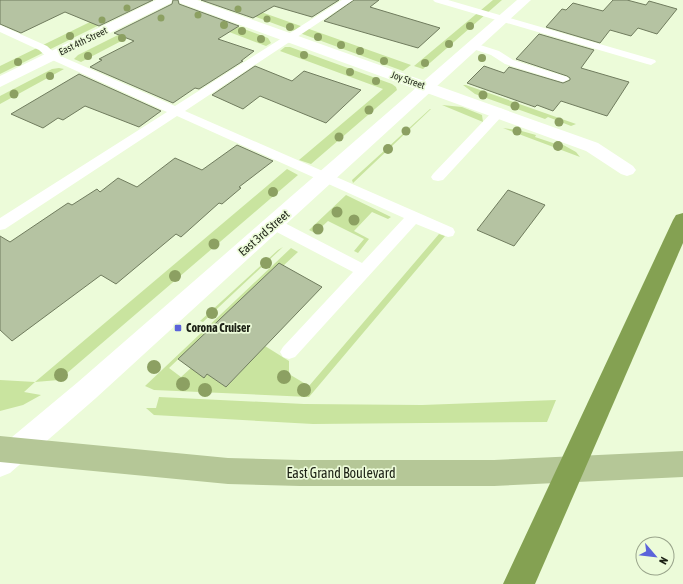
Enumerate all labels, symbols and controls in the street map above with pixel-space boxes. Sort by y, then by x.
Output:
street label: East 4th Street [57,25,109,57]
street label: Joy Street [390,69,427,91]
street label: East 3rd Street [236,207,293,259]
place label: Corona Cruiser [186,321,250,335]
marker: Corona Cruiser [173,323,183,333]
street label: East Grand Boulevard [286,465,396,481]
north arrow [635,536,675,576]
text: N [657,555,671,566]

